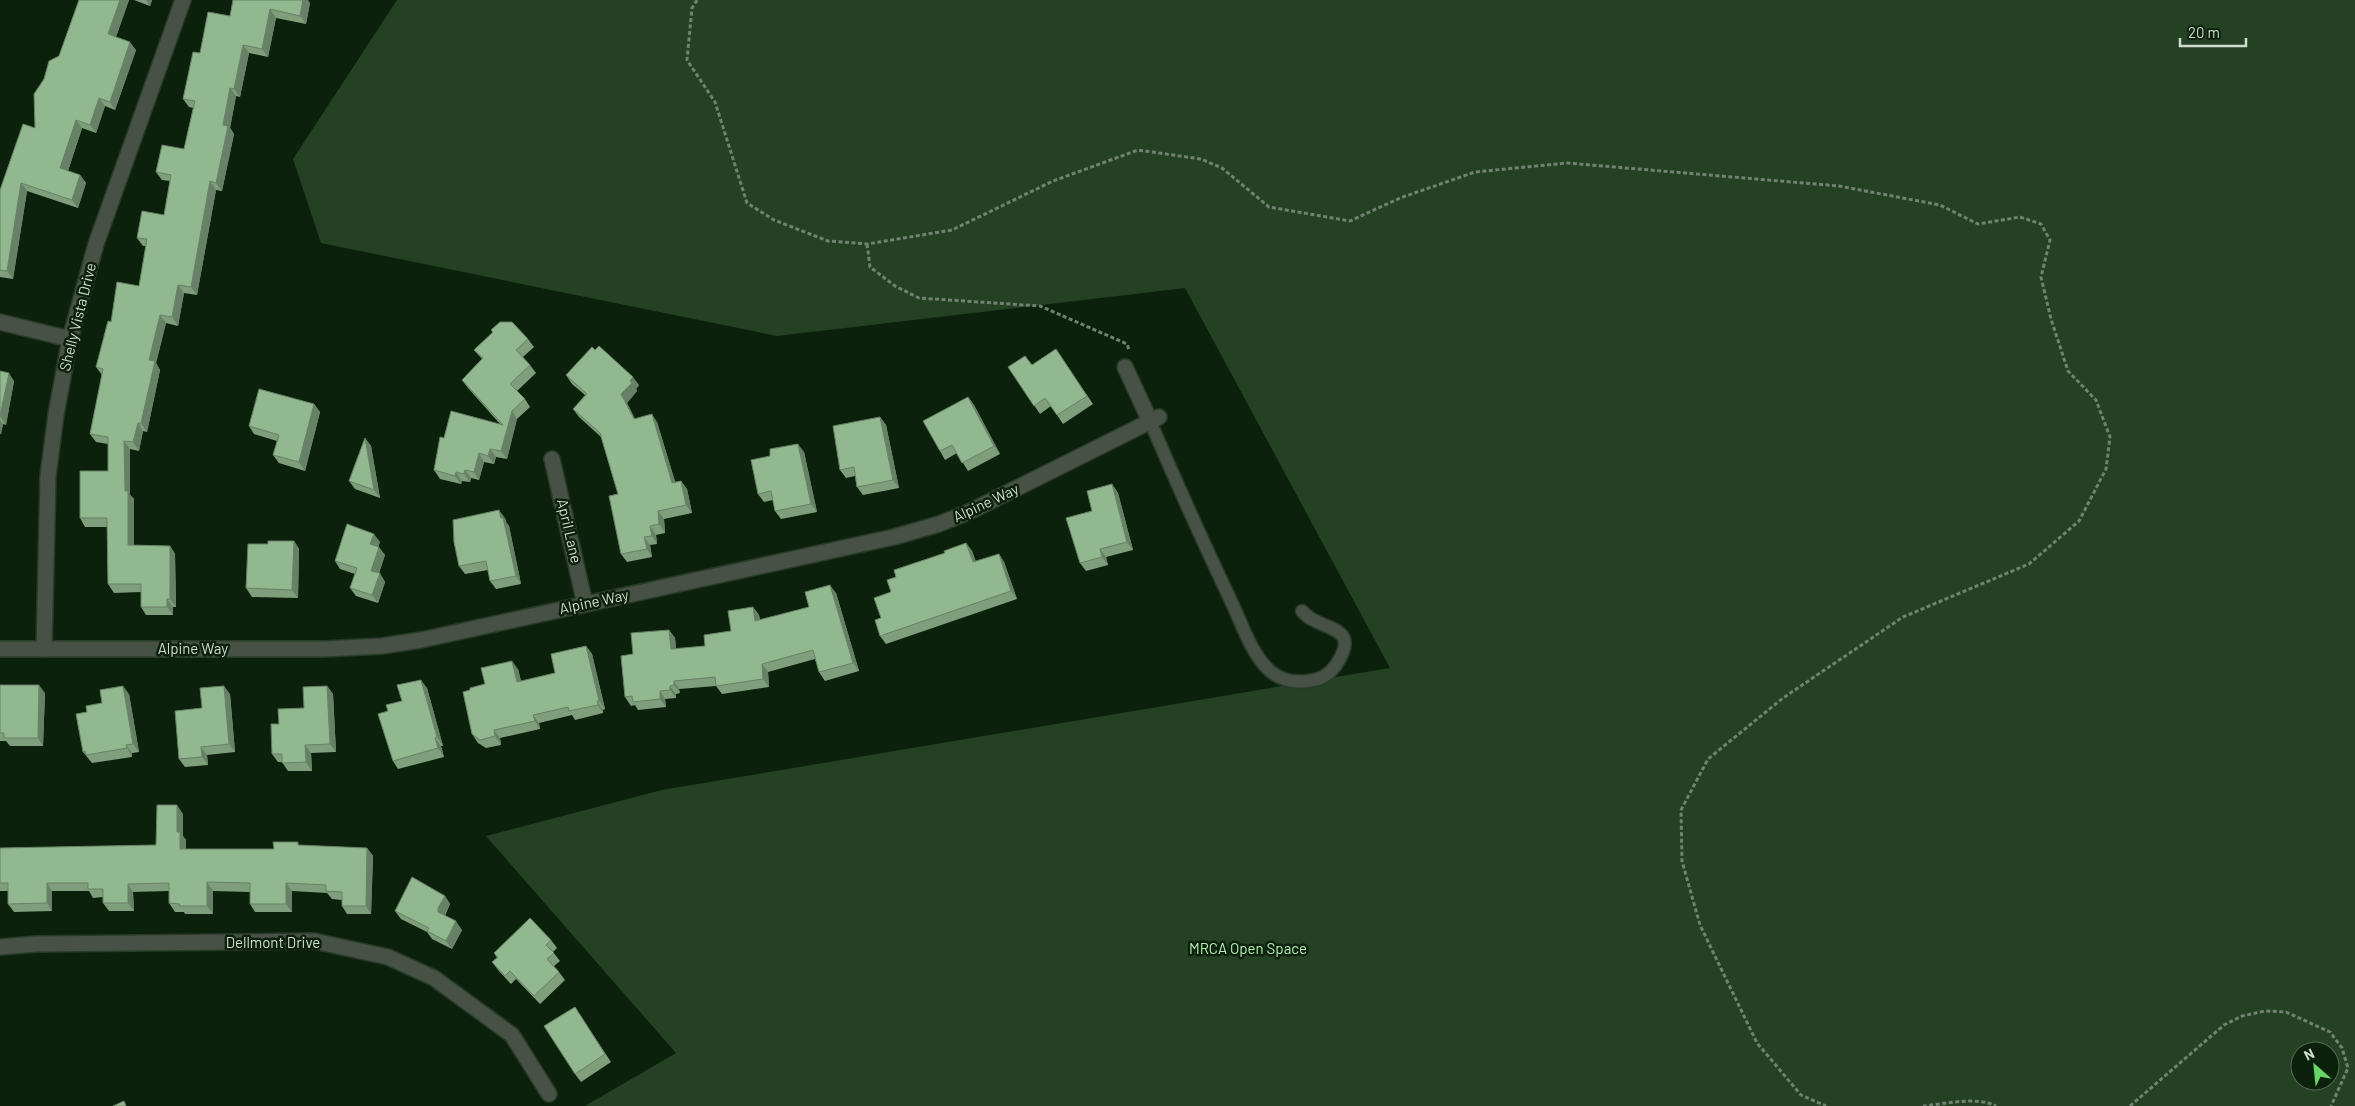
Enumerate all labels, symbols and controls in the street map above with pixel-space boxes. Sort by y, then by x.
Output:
scale bar [2180,15,2246,47]
text: 20 m [2188,23,2220,41]
street label: Shelly Vista Drive [55,261,99,373]
street label: Alpine Way [950,479,1021,525]
street label: April Lane [554,497,586,565]
street label: Alpine Way [557,585,630,617]
street label: Alpine Way [158,639,228,657]
street label: Dellmont Drive [226,933,320,951]
park label: MRCA Open Space [1189,939,1307,957]
north arrow [2290,1041,2340,1091]
text: N [2301,1044,2317,1064]

